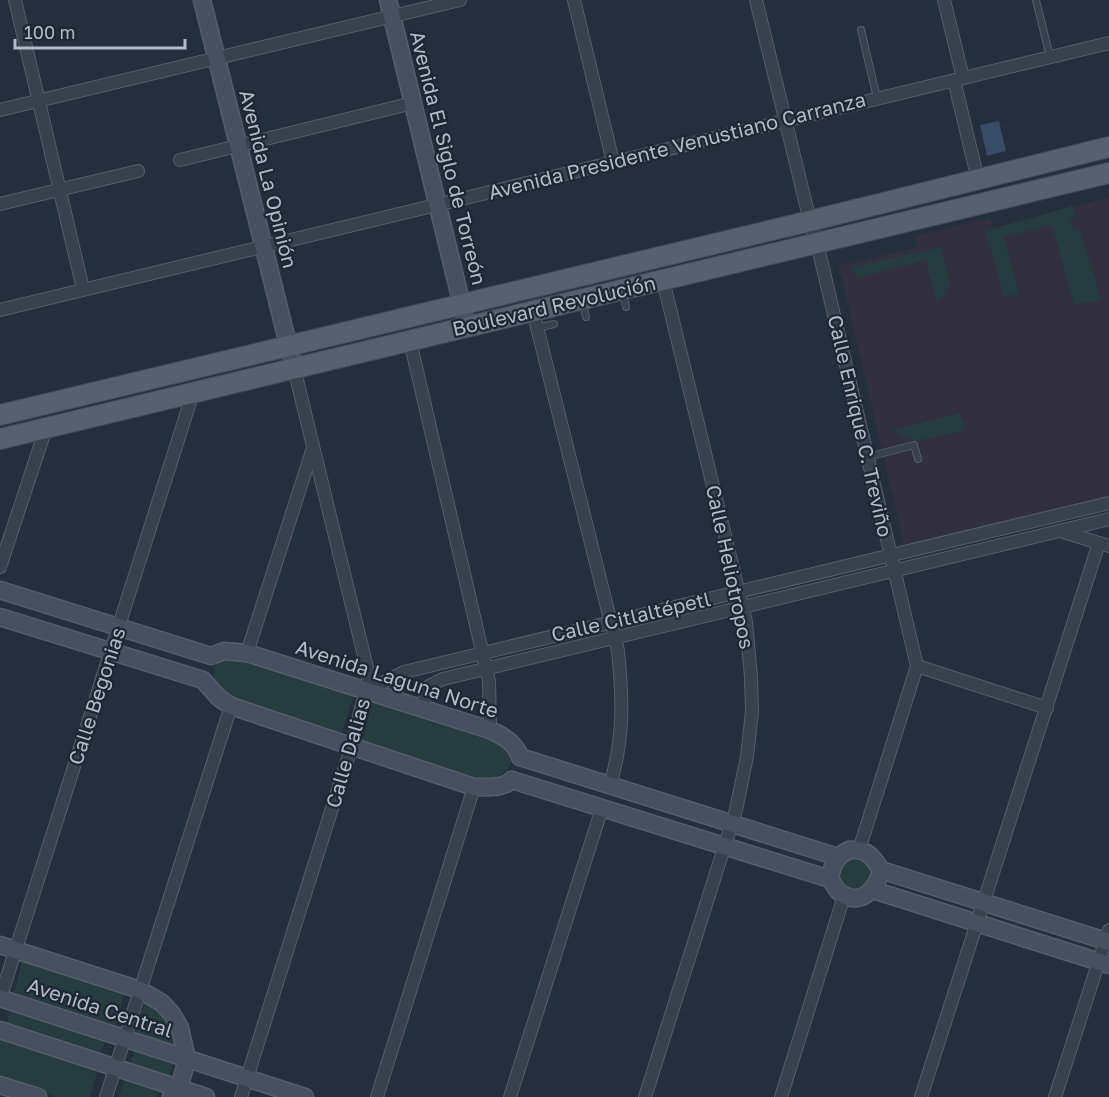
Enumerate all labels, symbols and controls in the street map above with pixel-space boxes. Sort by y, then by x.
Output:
scale bar [15,12,184,50]
text: 100 m [24,21,75,43]
street label: Avenida El Siglo de Torreón [406,28,492,287]
street label: Avenida Presidente Venustiano Carranza [486,86,868,204]
street label: Avenida La Opinión [235,87,303,271]
street label: Boulevard Revolución [450,270,658,340]
street label: Calle Enrique C. Treviño [824,312,898,539]
street label: Calle Heliotropos [702,483,760,651]
street label: Calle Citlaltépetl [549,586,713,646]
street label: Calle Begonias [63,624,130,767]
street label: Avenida Laguna Norte [293,634,502,722]
street label: Calle Dalias [320,695,374,810]
street label: Avenida Central [25,972,176,1042]

